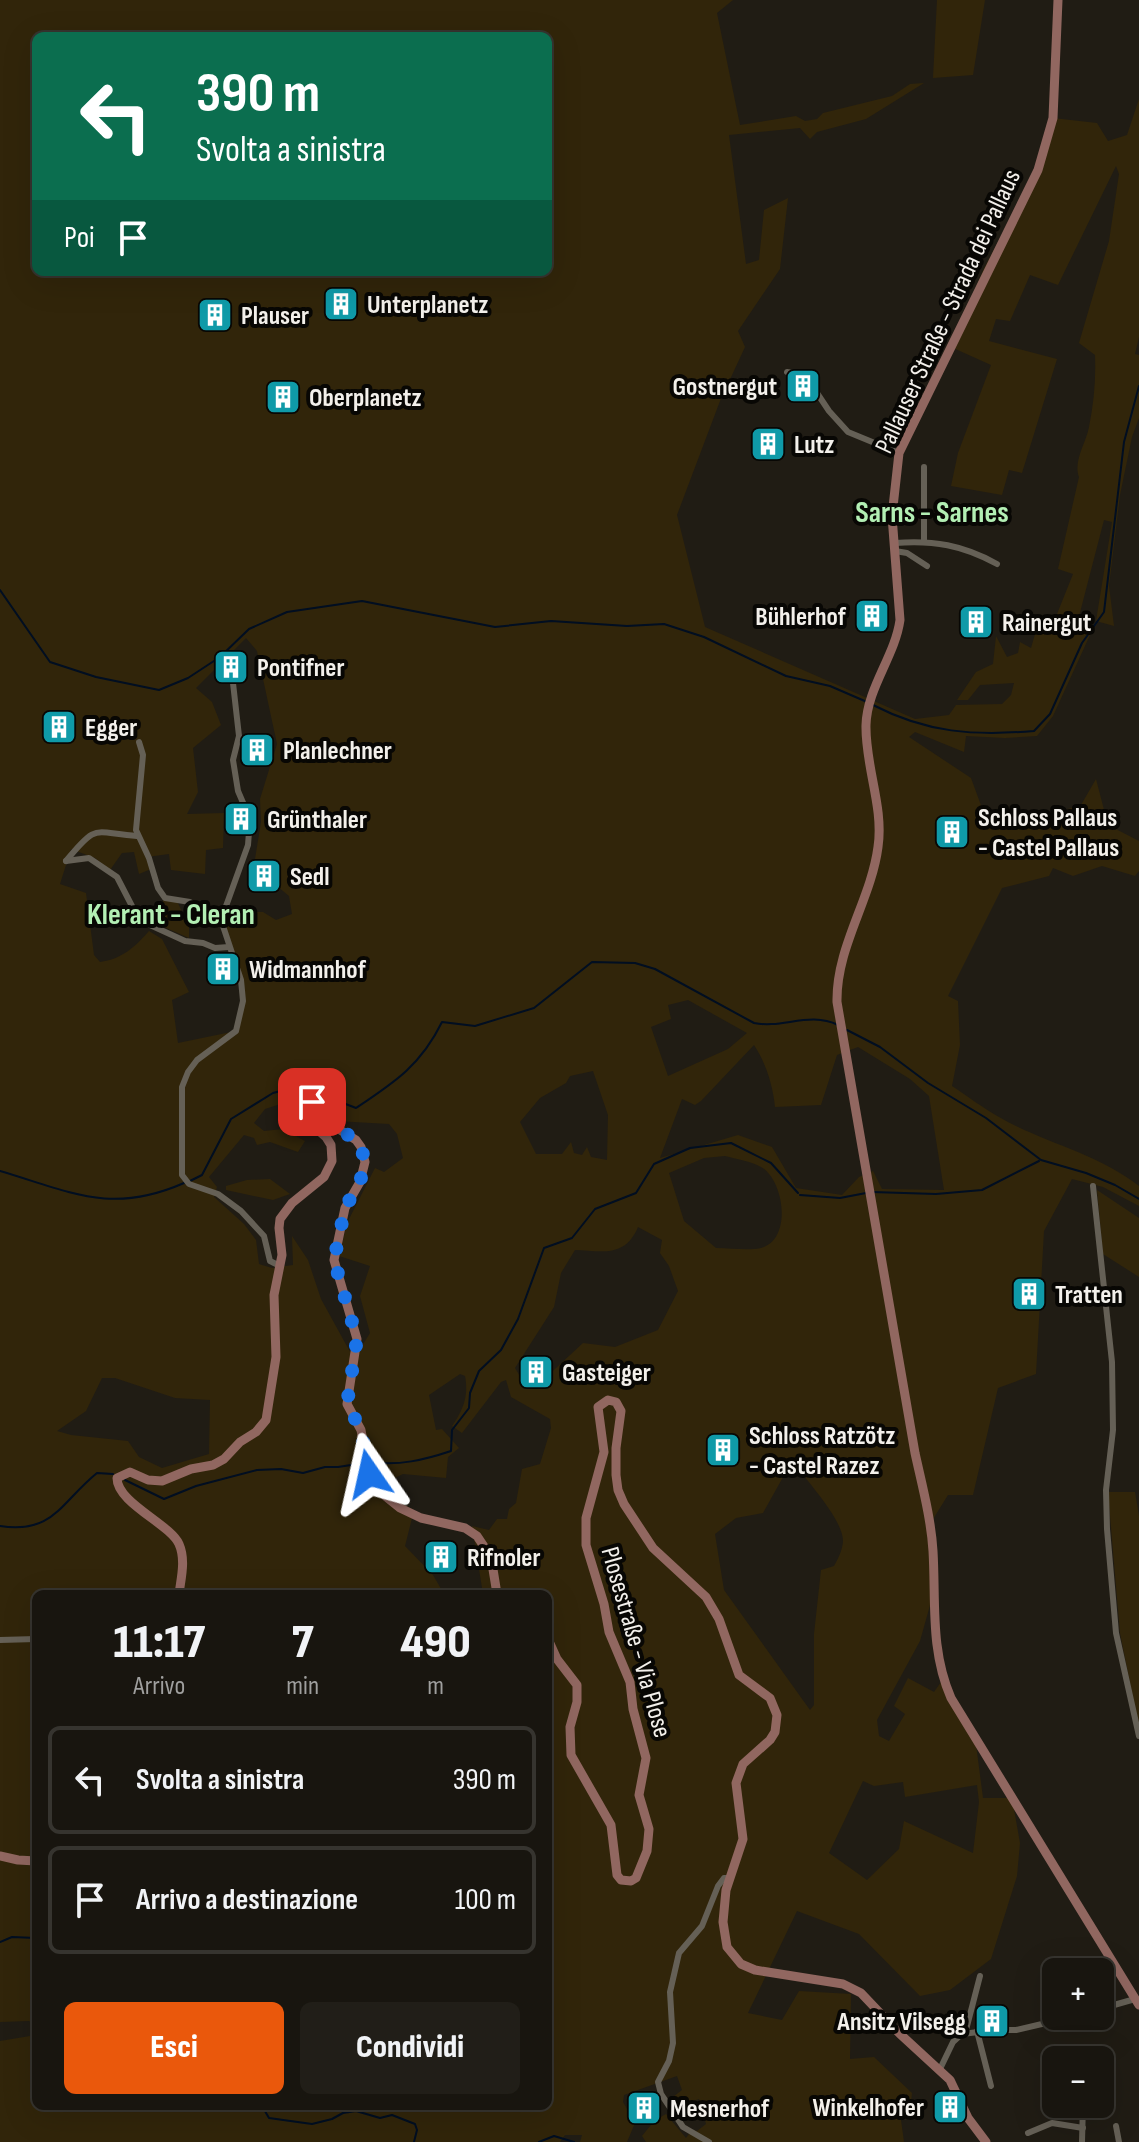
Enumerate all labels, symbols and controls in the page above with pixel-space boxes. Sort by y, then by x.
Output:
text: 390 m [196,61,320,128]
icon: left [64,64,168,168]
text: Svolta a sinistra [196,129,386,172]
street label: Pallauser Straße - Strada dei Pallaus [869,165,1028,459]
icon: arrive [111,216,155,260]
text: Poi [64,220,95,256]
building icon: Unterplanetz [322,285,360,323]
place label: Unterplanetz [367,290,488,321]
building icon: Plauser [196,296,234,334]
place label: Plauser [241,301,309,332]
building icon: Gostnergut [784,367,822,405]
place label: Gostnergut [672,372,777,403]
building icon: Oberplanetz [264,378,302,416]
place label: Oberplanetz [309,383,421,414]
building icon: Lutz [749,425,787,463]
place label: Lutz [794,430,834,461]
district label: Sarns - Sarnes [855,495,1009,531]
building icon: Bühlerhof [853,597,891,635]
place label: Bühlerhof [755,602,847,633]
building icon: Rainergut [957,603,995,641]
place label: Rainergut [1002,608,1092,639]
building icon: Pontifner [212,648,250,686]
place label: Pontifner [257,653,344,684]
building icon: Egger [40,708,78,746]
place label: Egger [85,713,137,744]
building icon: Planlechner [238,731,276,769]
place label: Planlechner [283,736,392,767]
building icon: Grünthaler [222,800,260,838]
place label: Schloss Pallaus - Castel Pallaus [978,803,1119,864]
place label: Grünthaler [267,805,367,836]
building icon: Schloss Pallaus - Castel Pallaus [933,813,971,851]
building icon: Sedl [245,857,283,895]
place label: Sedl [290,862,329,893]
district label: Klerant - Cleran [87,897,255,933]
building icon: Widmannhof [204,950,242,988]
place label: Widmannhof [249,955,367,986]
pin [278,1068,346,1136]
icon: arrive [290,1080,334,1124]
building icon: Tratten [1010,1275,1048,1313]
place label: Tratten [1055,1280,1123,1311]
building icon: Gasteiger [517,1353,555,1391]
place label: Gasteiger [562,1358,651,1389]
place label: Schloss Ratzötz - Castel Razez [749,1421,895,1482]
building icon: Schloss Ratzötz - Castel Razez [704,1431,742,1469]
position arrow [327,1432,411,1516]
building icon: Rifnoler [422,1538,460,1576]
place label: Rifnoler [467,1543,540,1574]
street label: Plosestraße - Via Plose [594,1543,678,1741]
text: 11:17 [113,1614,205,1671]
text: 7 [292,1614,314,1671]
text: 490 [400,1614,471,1671]
text: Arrivo [133,1671,185,1702]
text: min [286,1671,319,1702]
text: m [427,1671,444,1702]
icon: left [68,1758,112,1802]
text: Svolta a sinistra [136,1762,304,1798]
text: 390 m [453,1762,516,1798]
icon: arrive [68,1878,112,1922]
text: Arrivo a destinazione [136,1882,358,1918]
text: 100 m [455,1882,516,1918]
map controls [1042,1958,1114,2118]
button: + [1042,1958,1114,2030]
button: Esci [64,2002,284,2094]
button: Condividi [300,2002,520,2094]
building icon: Ansitz Vilsegg [973,2002,1011,2040]
place label: Ansitz Vilsegg [836,2007,966,2038]
button: − [1042,2046,1114,2118]
building icon: Winkelhofer [931,2088,969,2126]
building icon: Mesnerhof [625,2089,663,2127]
place label: Winkelhofer [812,2093,924,2124]
place label: Mesnerhof [670,2094,770,2125]

